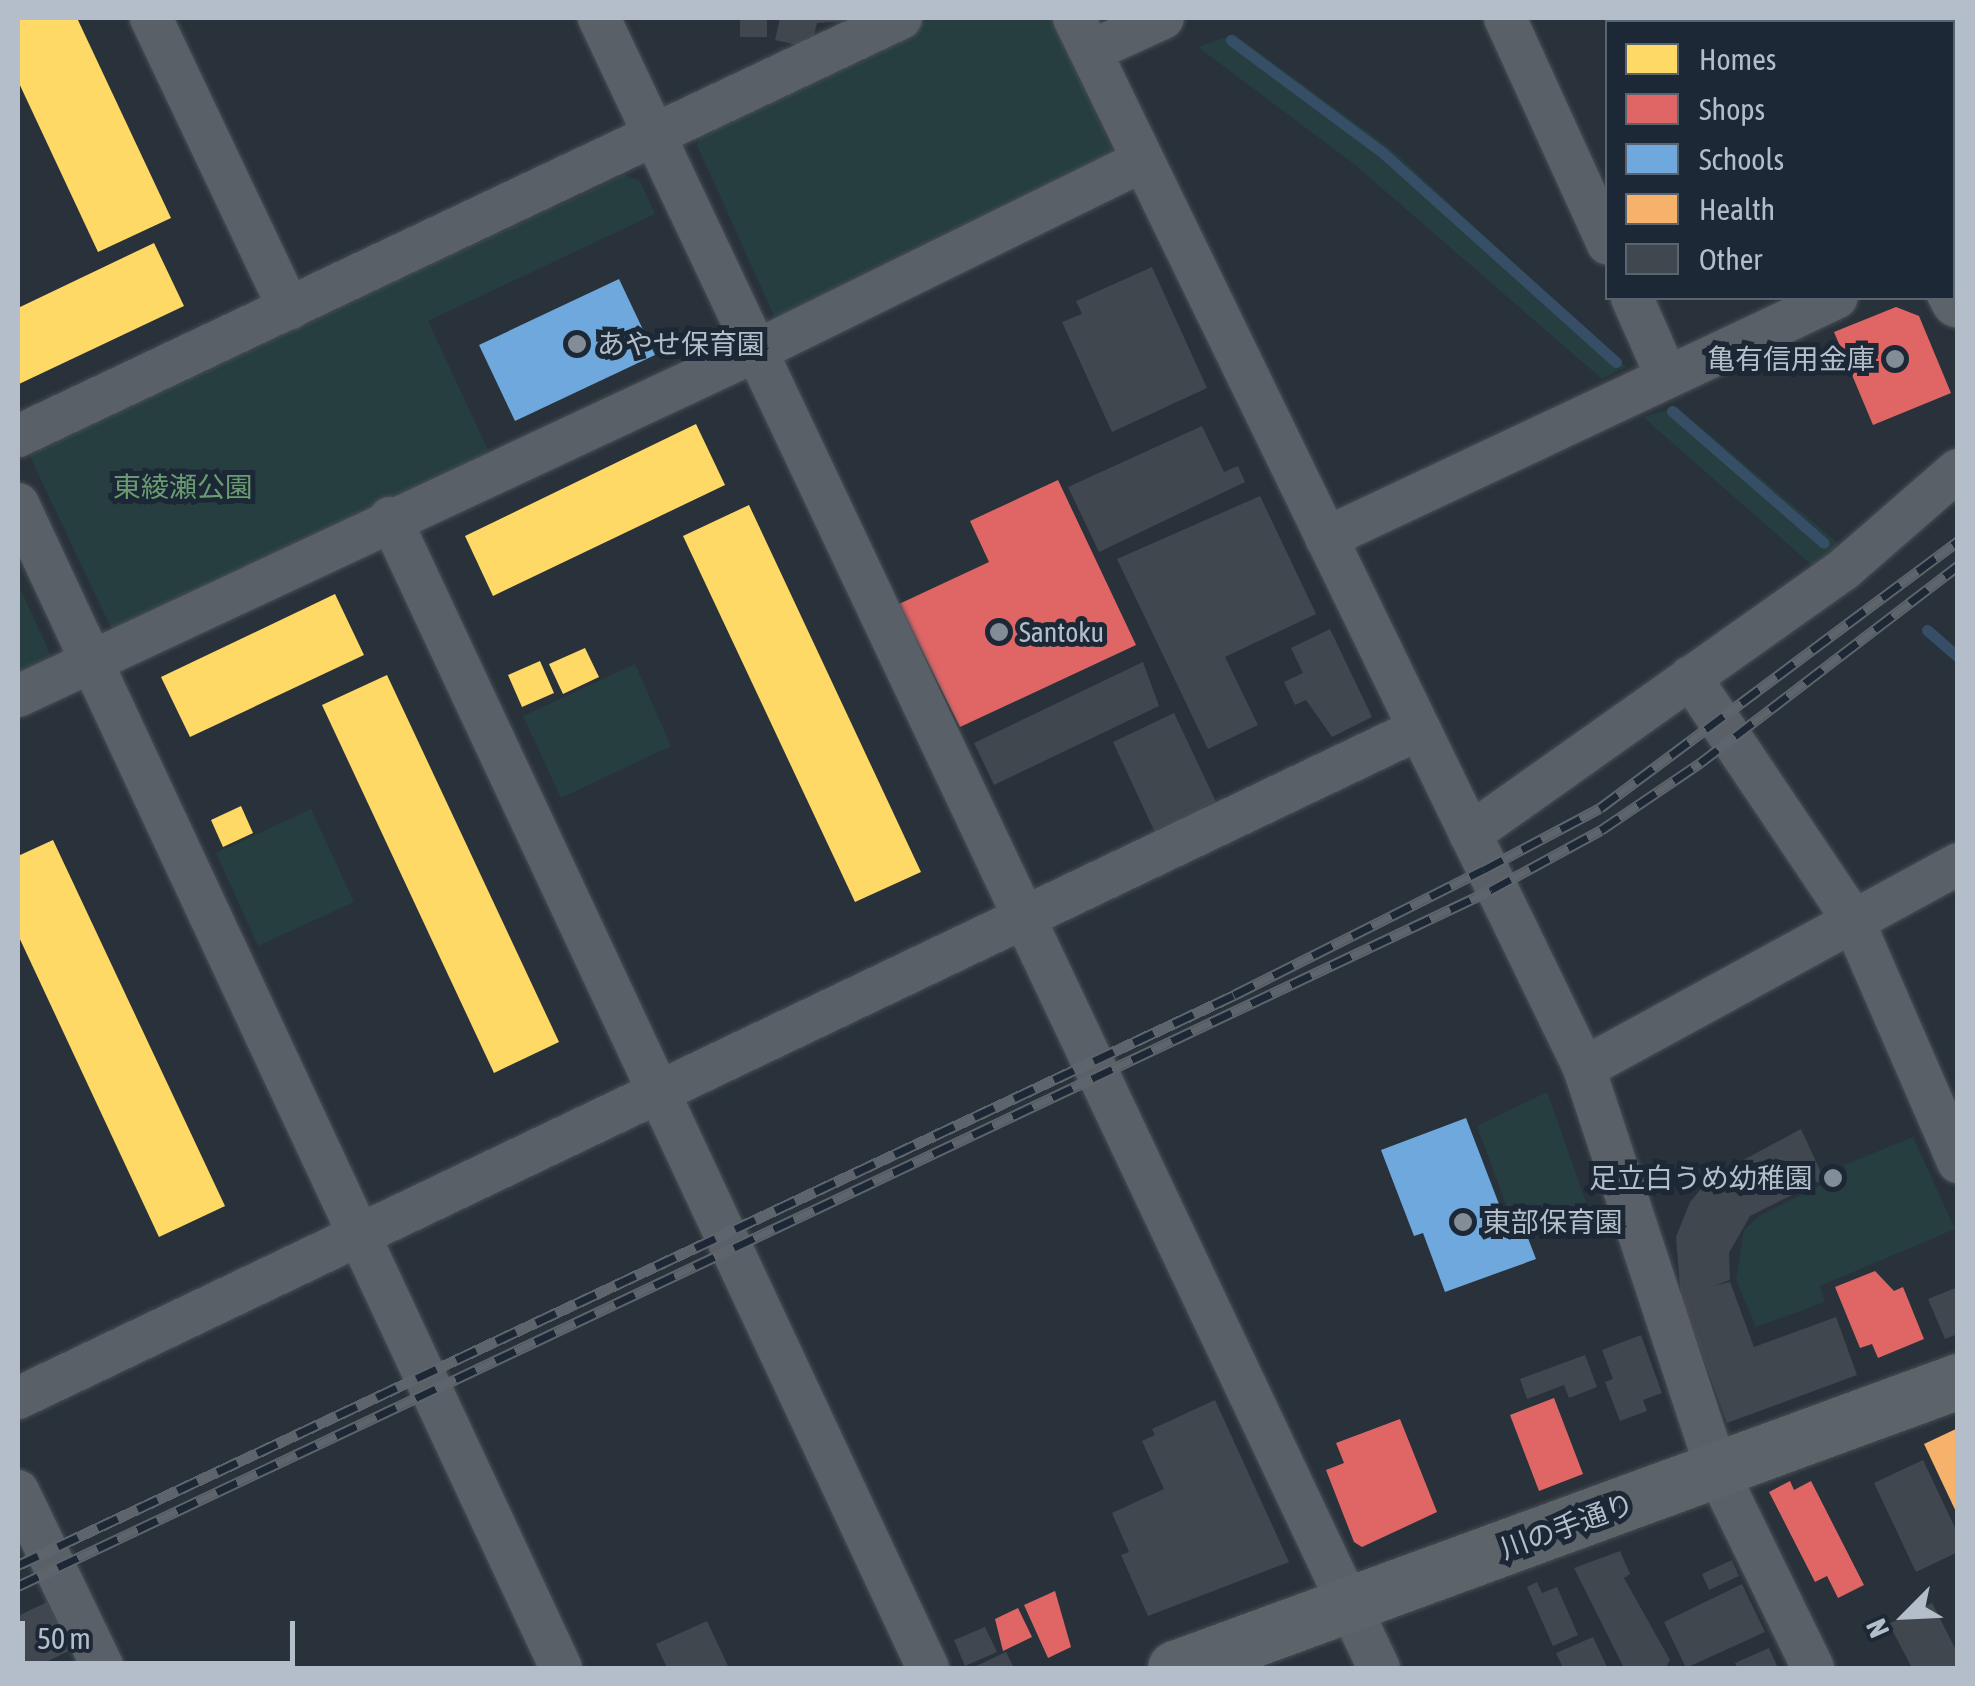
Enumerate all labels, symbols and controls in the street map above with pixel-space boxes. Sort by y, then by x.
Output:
legend [1605,20,1955,300]
text: Homes [1699,42,1776,76]
text: Shops [1699,92,1765,126]
text: Schools [1699,142,1784,176]
text: Health [1699,192,1775,226]
text: Other [1699,242,1762,276]
place label: あやせ保育園 [597,327,765,361]
marker: あやせ保育園 [566,333,588,355]
place label: 亀有信用金庫 [1707,342,1875,376]
marker: 亀有信用金庫 [1884,348,1906,370]
park label: 東綾瀬公園 [113,470,253,504]
place label: Santoku [1019,615,1104,649]
marker: Santoku [988,621,1010,643]
place label: 足立白うめ幼稚園 [1589,1161,1813,1195]
marker: 足立白うめ幼稚園 [1822,1167,1844,1189]
place label: 東部保育園 [1483,1205,1623,1239]
marker: 東部保育園 [1452,1211,1474,1233]
street label: 川の手通り [1495,1486,1639,1566]
north arrow [1855,1566,1955,1666]
scale bar [25,1601,300,1663]
text: N [1860,1614,1896,1642]
text: 50 m [37,1621,91,1655]

